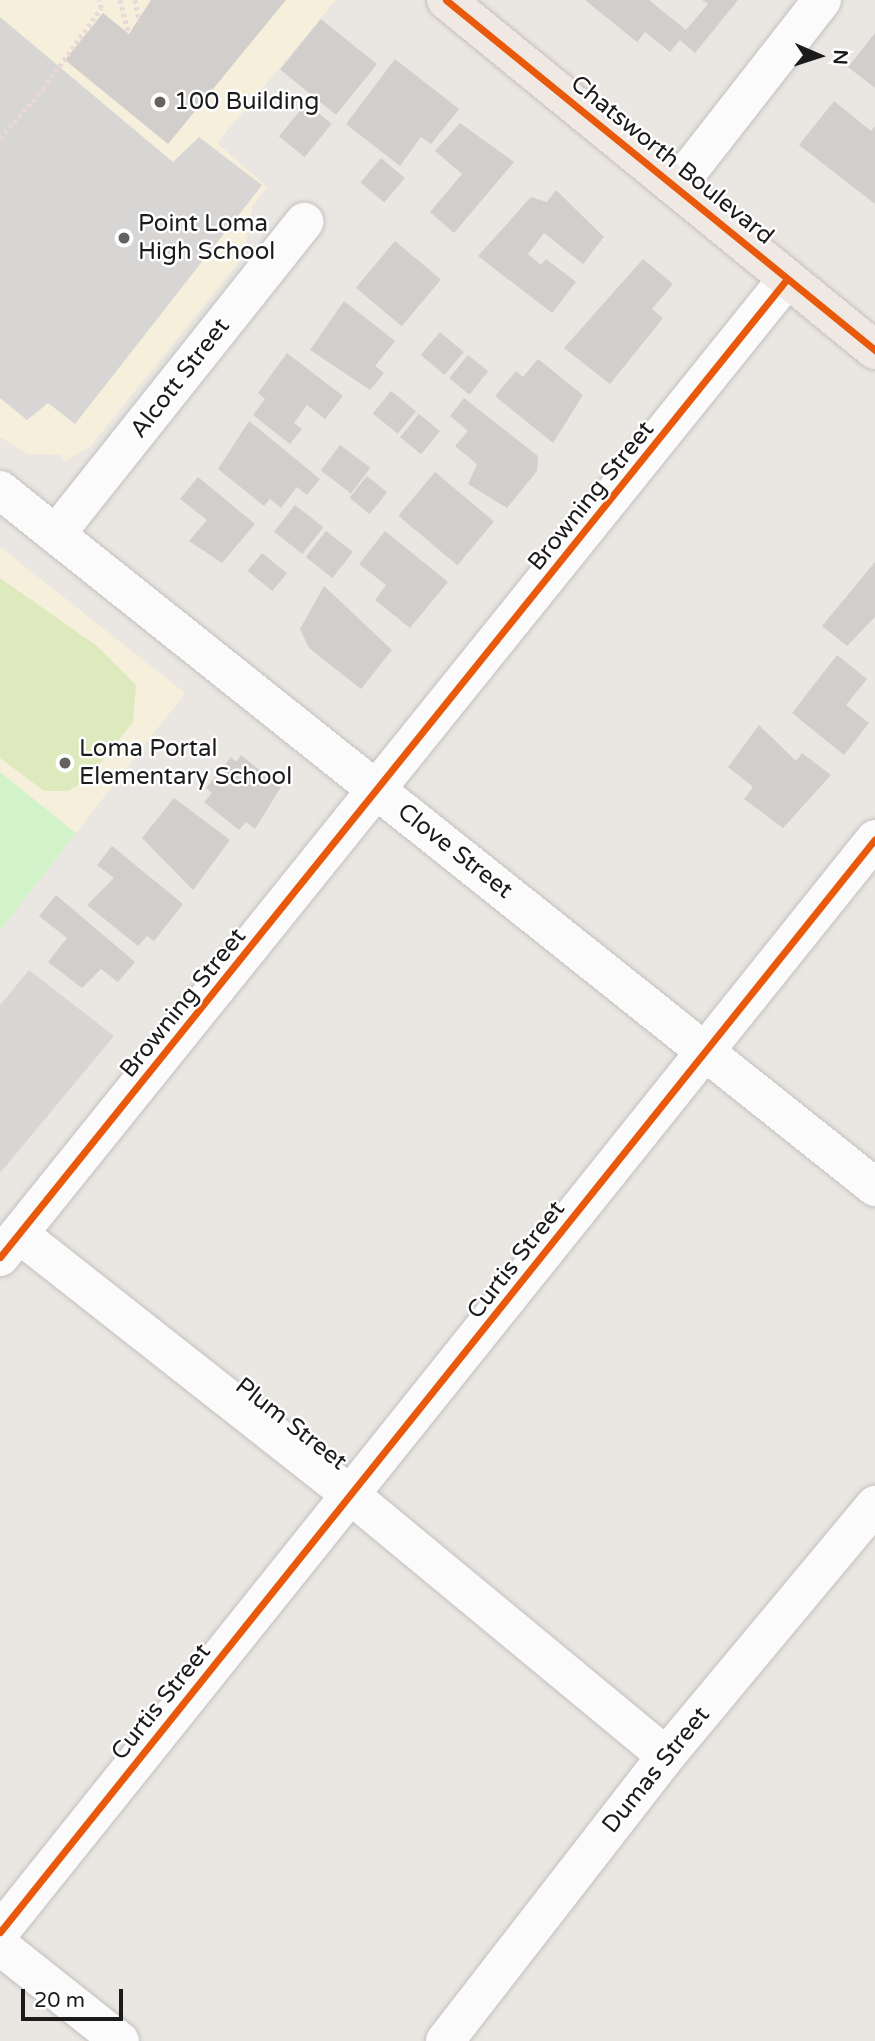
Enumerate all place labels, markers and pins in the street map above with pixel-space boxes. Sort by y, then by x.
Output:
place label: 100 Building [174,88,319,116]
marker: 100 Building [152,94,168,110]
place label: Point Loma High School [138,210,275,266]
marker: Point Loma High School [116,230,132,246]
place label: Loma Portal Elementary School [79,735,292,791]
marker: Loma Portal Elementary School [57,755,73,771]

